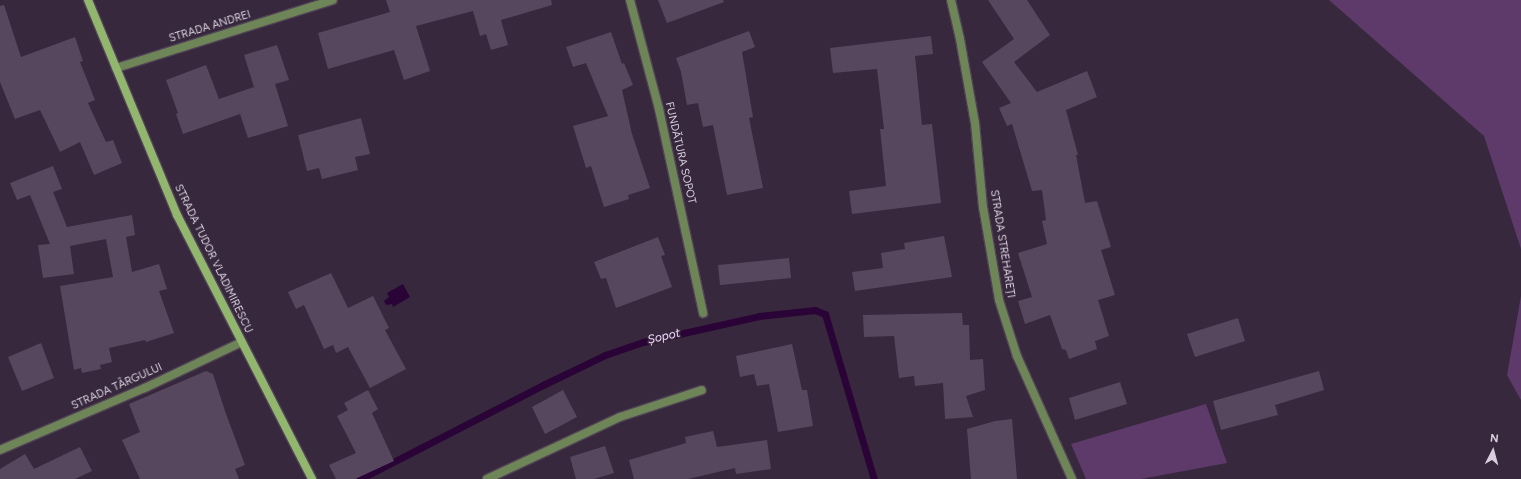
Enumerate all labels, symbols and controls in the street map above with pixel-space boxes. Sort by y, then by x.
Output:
street label: STRADA ANDREI [168,8,252,46]
street label: FUNDĂTURA SOPOT [662,101,698,205]
street label: STRADA TUDOR VLADIMIRESCU [171,182,255,336]
street label: STRADA STREHAREȚI [987,189,1017,299]
water label: Șopot [646,326,682,348]
street label: STRADA TÂRGULUI [70,361,164,413]
north arrow [1473,431,1513,471]
text: N [1489,432,1499,445]

